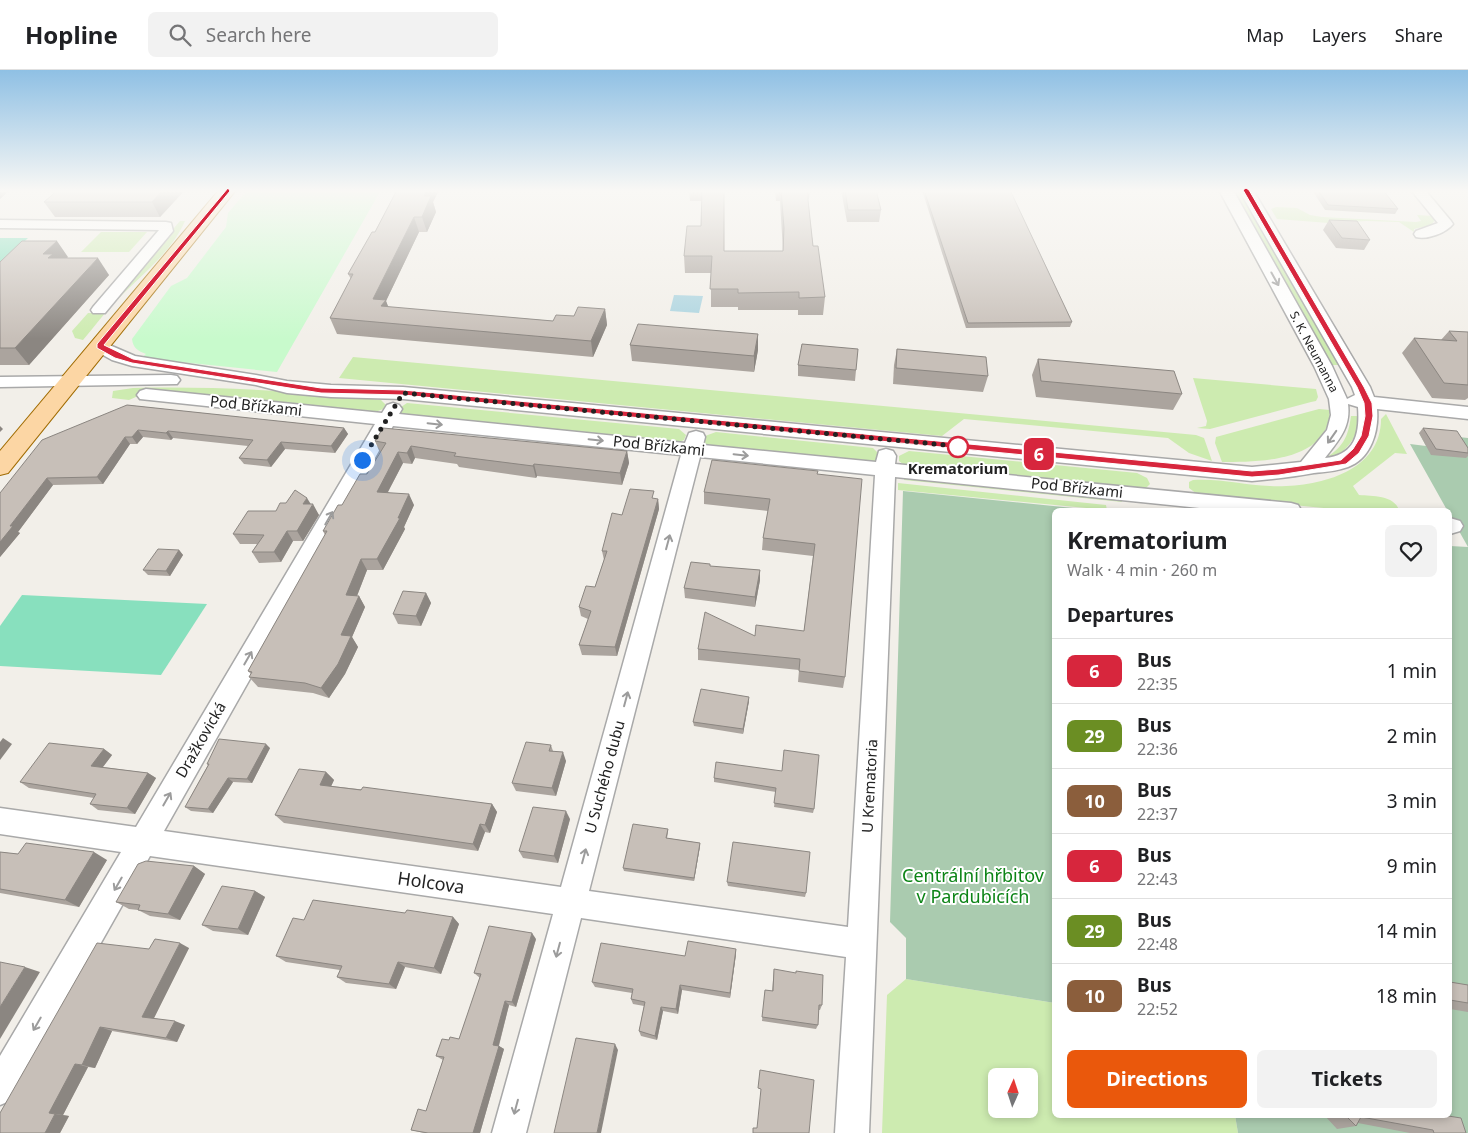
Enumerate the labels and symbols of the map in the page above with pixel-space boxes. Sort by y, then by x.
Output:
one-way arrow [1271,271,1280,286]
street label: S. K. Neumanna [1286,308,1343,395]
street label: Pod Břízkami [209,390,303,420]
one-way arrow [426,419,442,429]
street label: Pod Břízkami [612,430,706,460]
one-way arrow [1327,430,1337,444]
one-way arrow [588,435,604,445]
marker: Krematorium [947,436,969,458]
line badge: 6 [1023,438,1055,470]
your location [350,448,375,473]
one-way arrow [733,450,749,460]
place label: Krematorium [908,458,1008,478]
street label: Pod Břízkami [1030,472,1124,502]
one-way arrow [324,510,334,525]
one-way arrow [663,534,673,550]
one-way arrow [243,652,253,666]
one-way arrow [621,691,631,707]
street label: Dražkovická [170,698,230,781]
street label: U Suchého dubu [579,718,629,836]
street label: U Krematoria [857,739,881,833]
one-way arrow [162,793,172,807]
one-way arrow [579,848,589,864]
park label: Centrální hřbitov v Pardubicích [902,863,1045,908]
street label: Holcova [396,865,466,899]
one-way arrow [112,876,122,890]
one-way arrow [553,941,563,957]
one-way arrow [31,1017,41,1031]
north arrow [988,1068,1038,1118]
one-way arrow [511,1098,520,1114]

